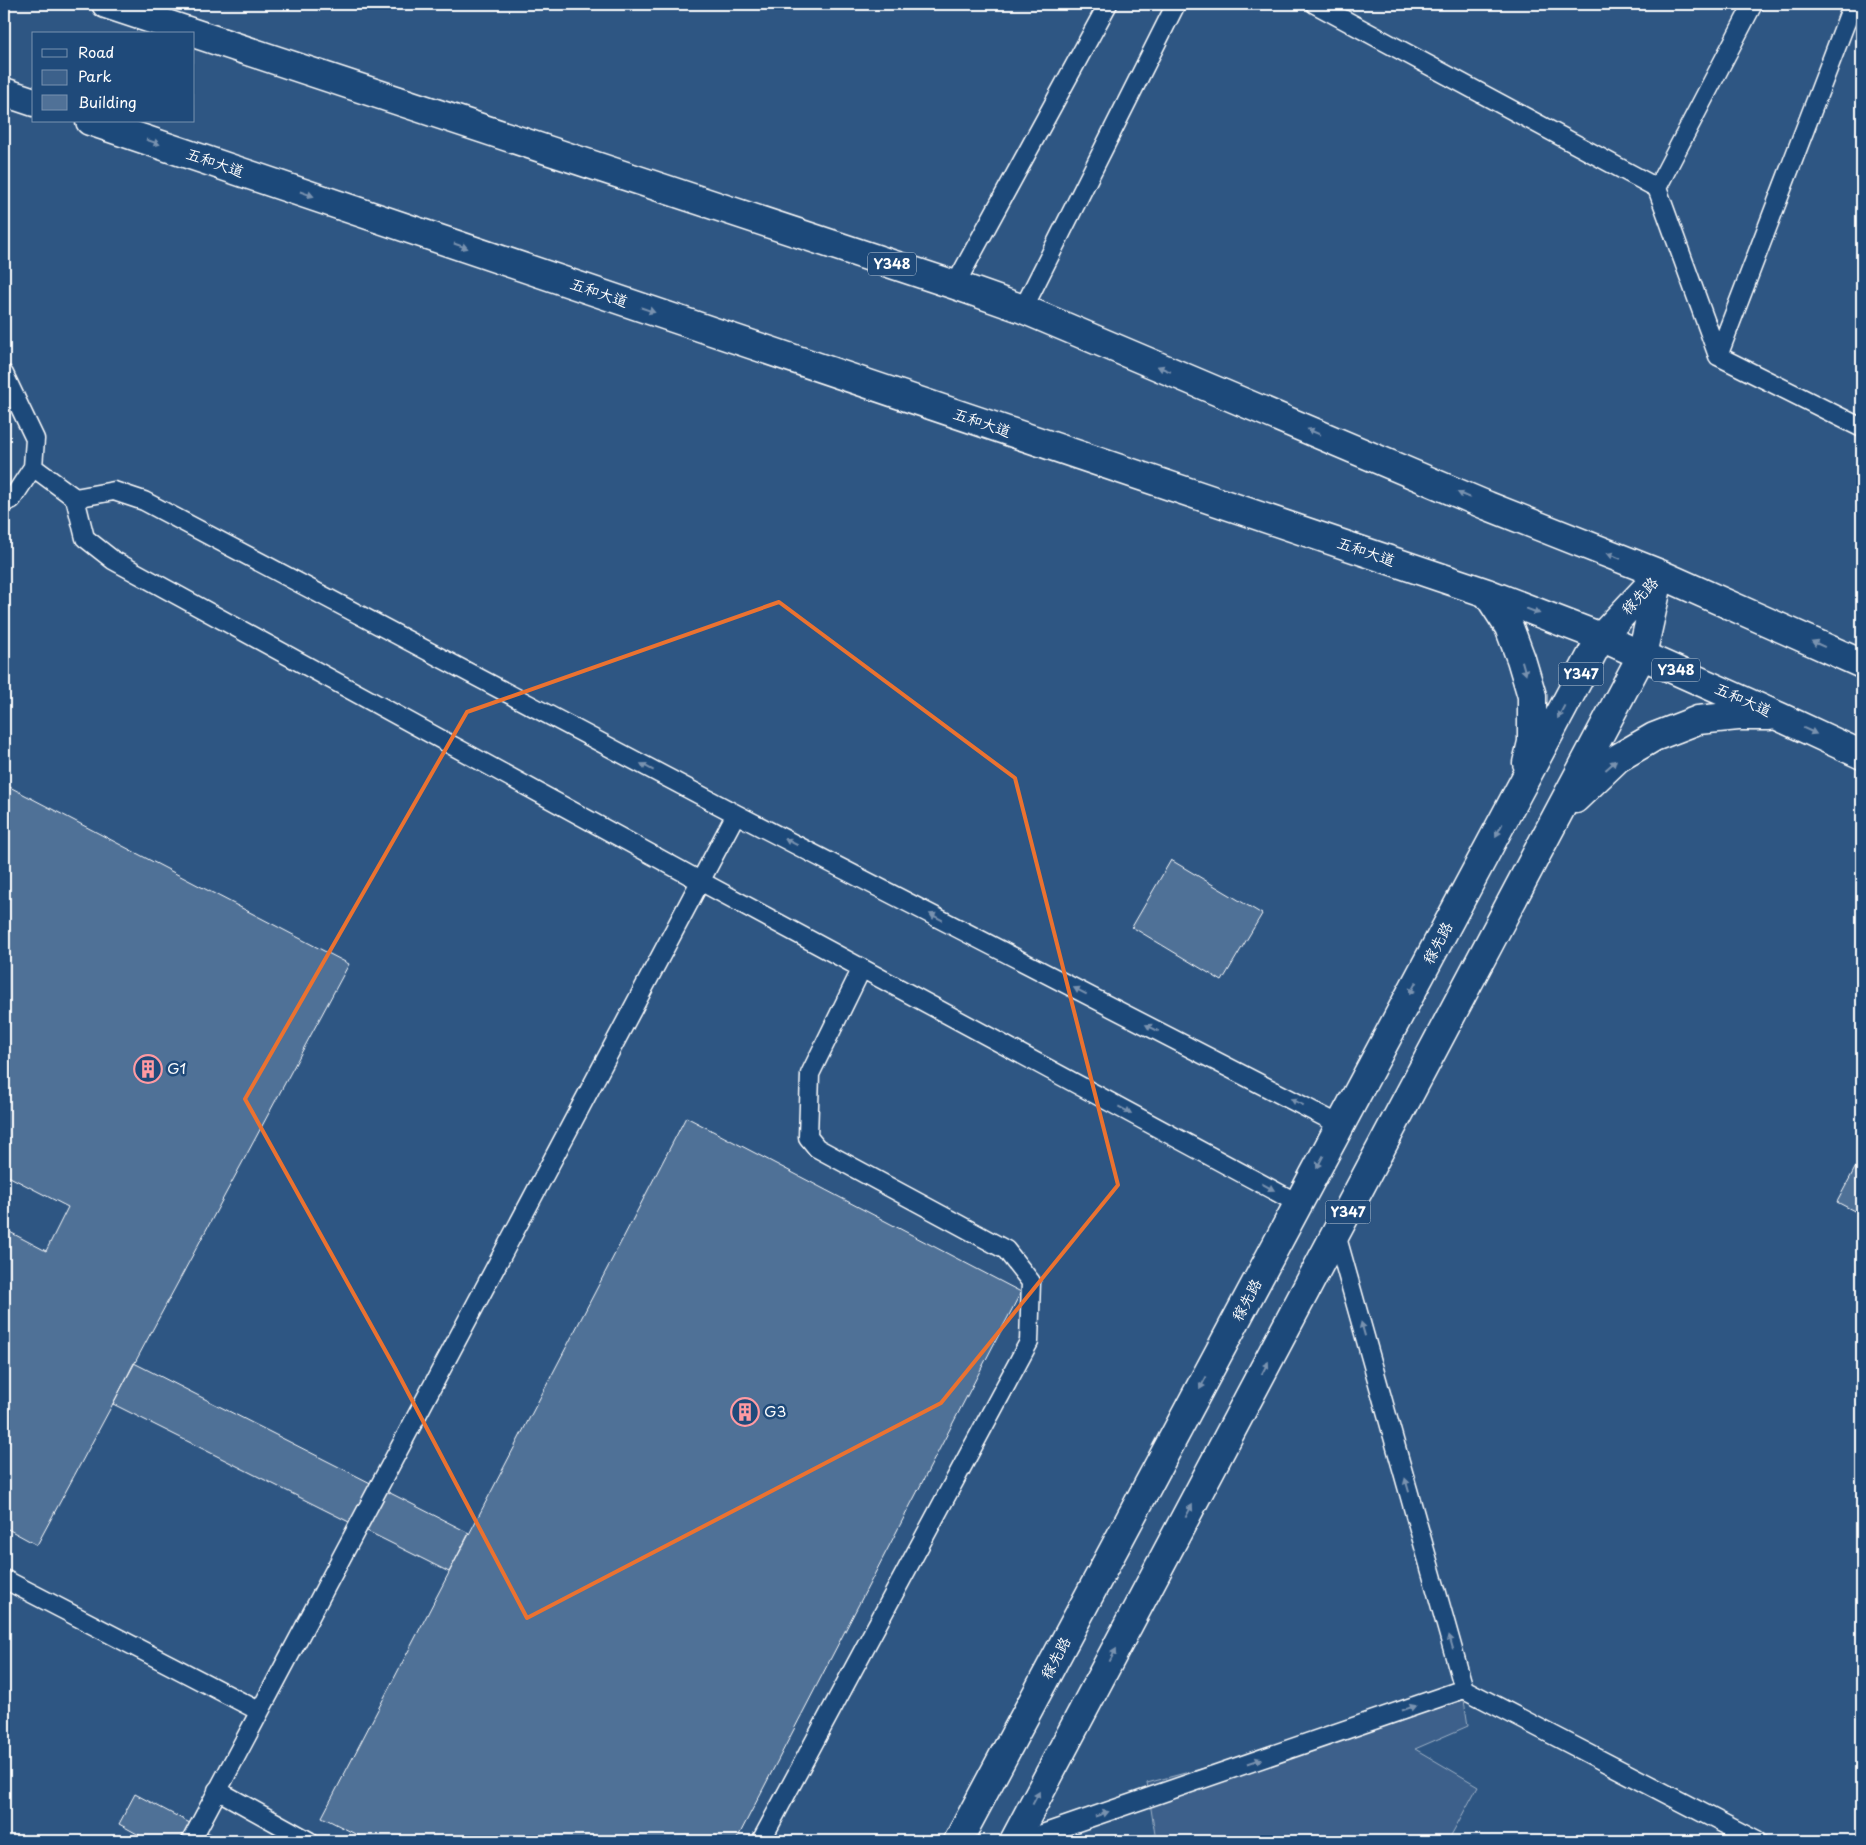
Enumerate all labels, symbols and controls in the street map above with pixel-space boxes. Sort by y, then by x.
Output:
legend [32,32,195,122]
text: Road [78,40,114,63]
text: Park [78,64,112,87]
text: Building [78,90,137,113]
one-way arrow [146,139,161,147]
street label: 五和大道 [183,141,248,182]
one-way arrow [300,191,315,199]
one-way arrow [454,243,469,251]
road number: Y348 [868,252,916,276]
street label: 五和大道 [567,271,632,312]
one-way arrow [641,306,656,314]
one-way arrow [1156,365,1171,373]
street label: 五和大道 [950,401,1015,442]
one-way arrow [1307,428,1321,436]
one-way arrow [1457,491,1471,499]
street label: 五和大道 [1334,530,1399,571]
one-way arrow [1606,552,1621,560]
street label: 稼先路 [1615,571,1663,619]
one-way arrow [1525,608,1540,615]
one-way arrow [1811,640,1825,648]
road number: Y348 [1652,658,1700,682]
one-way arrow [1520,660,1528,675]
road number: Y347 [1558,662,1604,686]
street label: 五和大道 [1712,676,1776,721]
one-way arrow [1557,705,1565,720]
one-way arrow [1803,727,1817,735]
one-way arrow [1604,759,1617,770]
one-way arrow [640,763,654,771]
one-way arrow [1494,823,1503,836]
one-way arrow [784,838,798,846]
one-way arrow [928,913,943,921]
street label: 稼先路 [1416,917,1457,968]
one-way arrow [1409,981,1418,995]
one-way arrow [1073,987,1087,995]
one-way arrow [1145,1024,1160,1032]
building icon: G1 [133,1054,163,1084]
place label: G1 [167,1056,186,1079]
one-way arrow [1290,1098,1304,1106]
one-way arrow [1118,1106,1133,1114]
one-way arrow [1316,1155,1324,1170]
one-way arrow [1261,1183,1276,1191]
road number: Y347 [1326,1200,1370,1224]
street label: 稼先路 [1225,1274,1266,1325]
one-way arrow [1358,1322,1366,1337]
one-way arrow [1261,1360,1269,1375]
one-way arrow [1199,1376,1207,1390]
building icon: G3 [730,1397,760,1427]
place label: G3 [764,1399,786,1422]
one-way arrow [1402,1478,1410,1493]
one-way arrow [1185,1504,1193,1518]
street label: 稼先路 [1034,1632,1075,1683]
one-way arrow [1447,1634,1455,1649]
one-way arrow [1108,1648,1117,1661]
one-way arrow [1402,1704,1417,1712]
one-way arrow [1248,1757,1263,1764]
one-way arrow [1032,1791,1040,1805]
one-way arrow [1094,1810,1109,1817]

